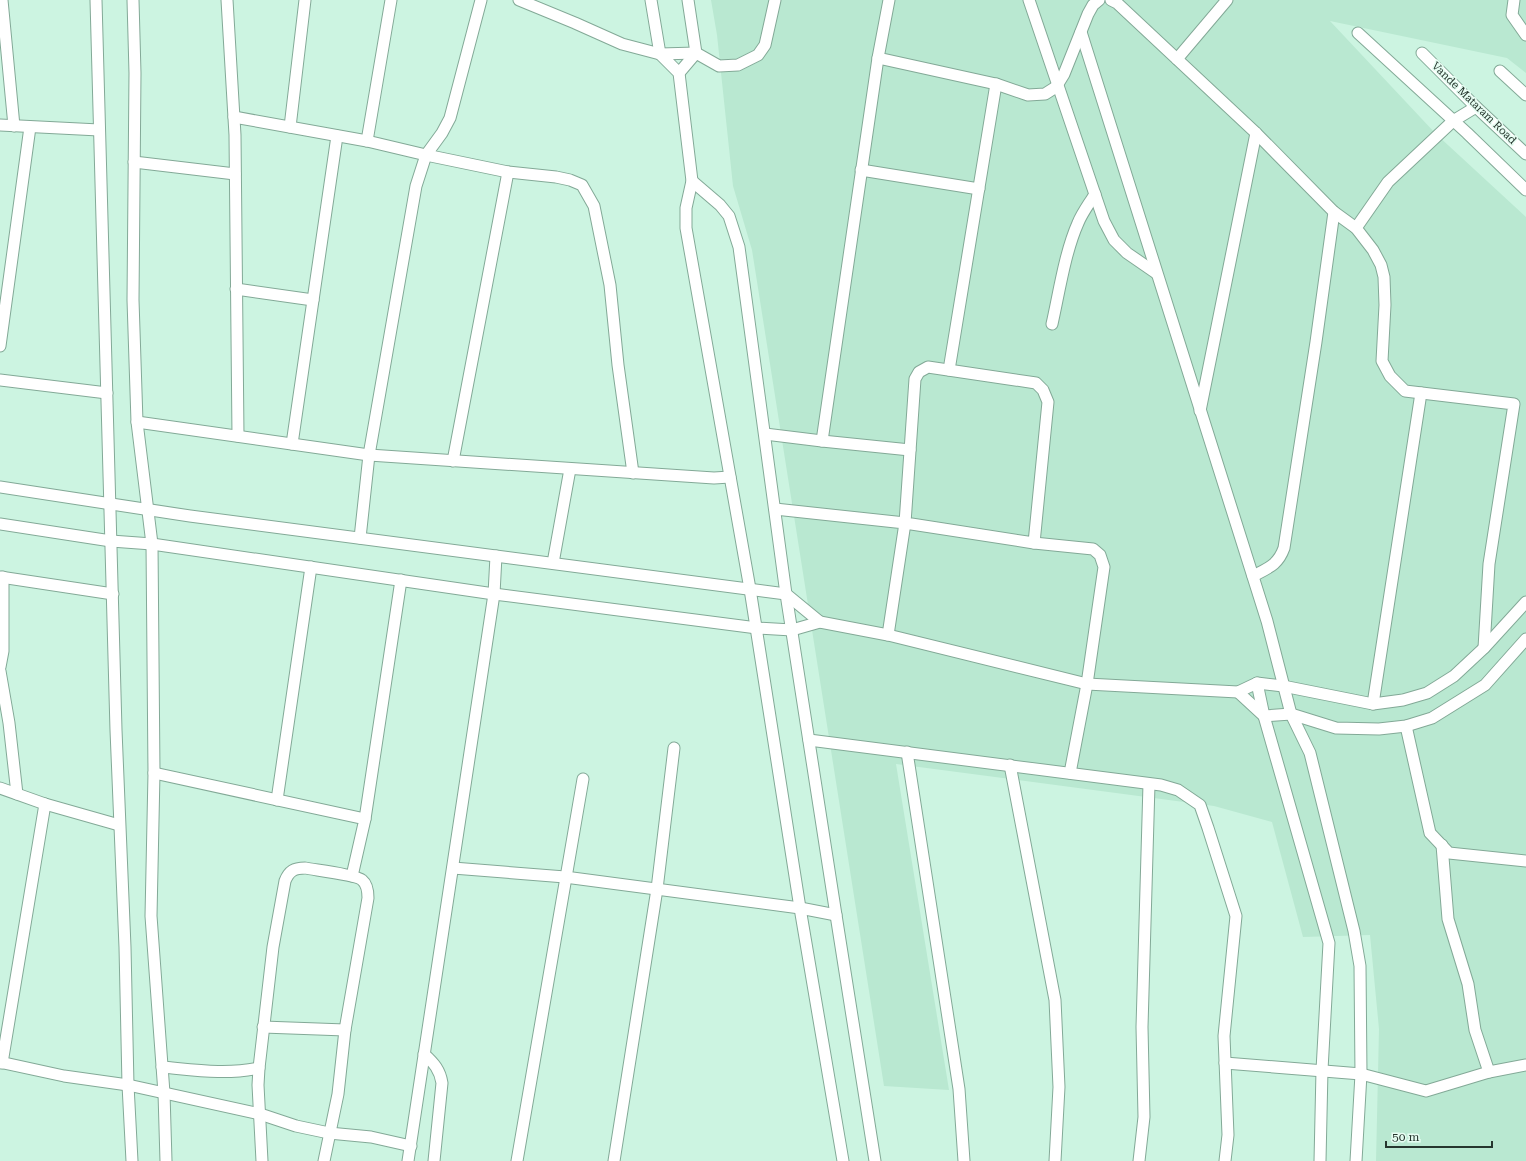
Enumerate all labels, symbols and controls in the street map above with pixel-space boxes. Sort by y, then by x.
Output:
street label: Vande Mataram Road [1429,59,1519,147]
scale bar [1386,1123,1492,1149]
text: 50 m [1392,1130,1419,1144]

